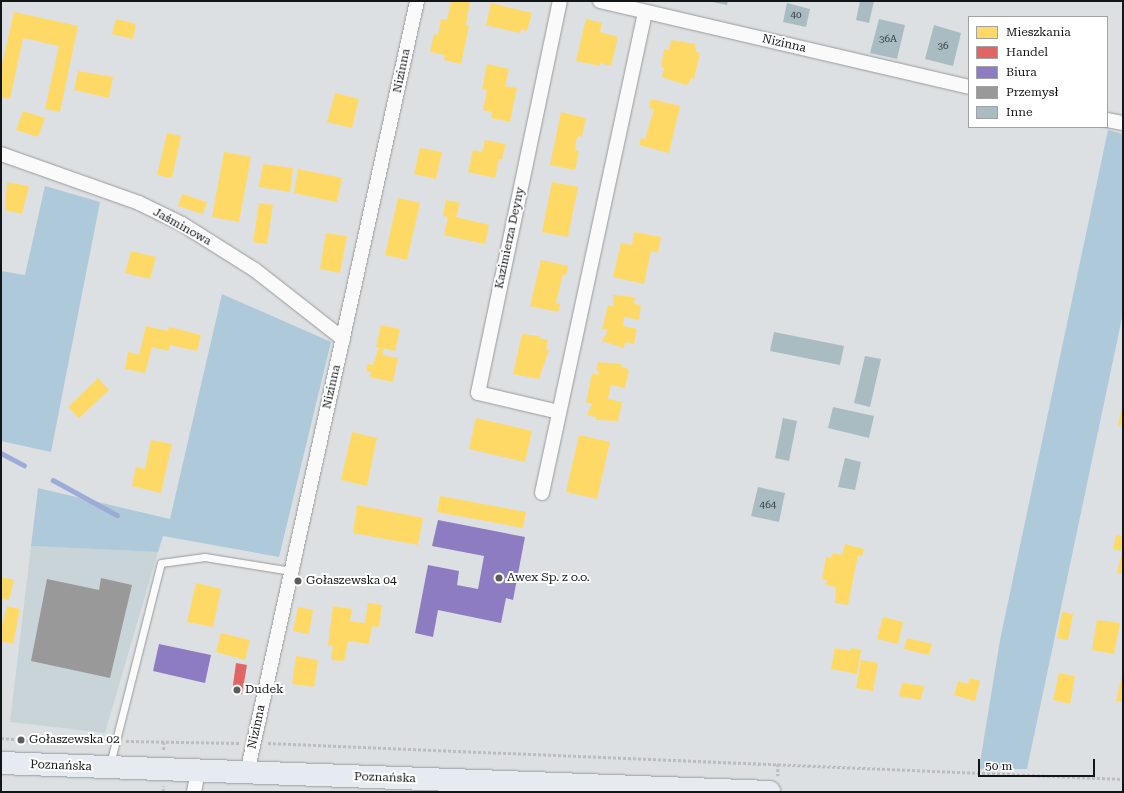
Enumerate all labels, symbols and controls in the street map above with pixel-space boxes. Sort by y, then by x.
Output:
house number: 40 [790,9,802,21]
legend [968,16,1108,128]
text: Mieszkania [1006,25,1071,39]
street label: Nizinna [761,32,807,56]
house number: 36A [879,33,897,45]
house number: 36 [937,40,949,52]
text: Handel [1006,45,1048,59]
street label: Nizinna [390,48,414,94]
text: Biura [1006,65,1037,79]
text: Przemysł [1006,85,1058,99]
text: Inne [1006,105,1033,119]
street label: Kazimierza Deyny [492,186,528,290]
street label: Jaśminowa [150,205,214,249]
street label: Nizinna [320,364,344,410]
house number: 464 [760,499,776,511]
place label: Awex Sp. z o.o. [507,571,590,585]
marker: Awex Sp. z o.o. [494,573,504,583]
place label: Gołaszewska 04 [306,574,397,588]
marker: Gołaszewska 04 [293,576,303,586]
place label: Dudek [245,683,284,697]
marker: Dudek [232,685,242,695]
street label: Nizinna [245,704,269,750]
place label: Gołaszewska 02 [29,733,120,747]
marker: Gołaszewska 02 [16,735,26,745]
scale bar [980,751,1097,777]
street label: Poznańska [30,758,92,774]
text: 50 m [985,759,1012,773]
street label: Poznańska [354,770,416,786]

